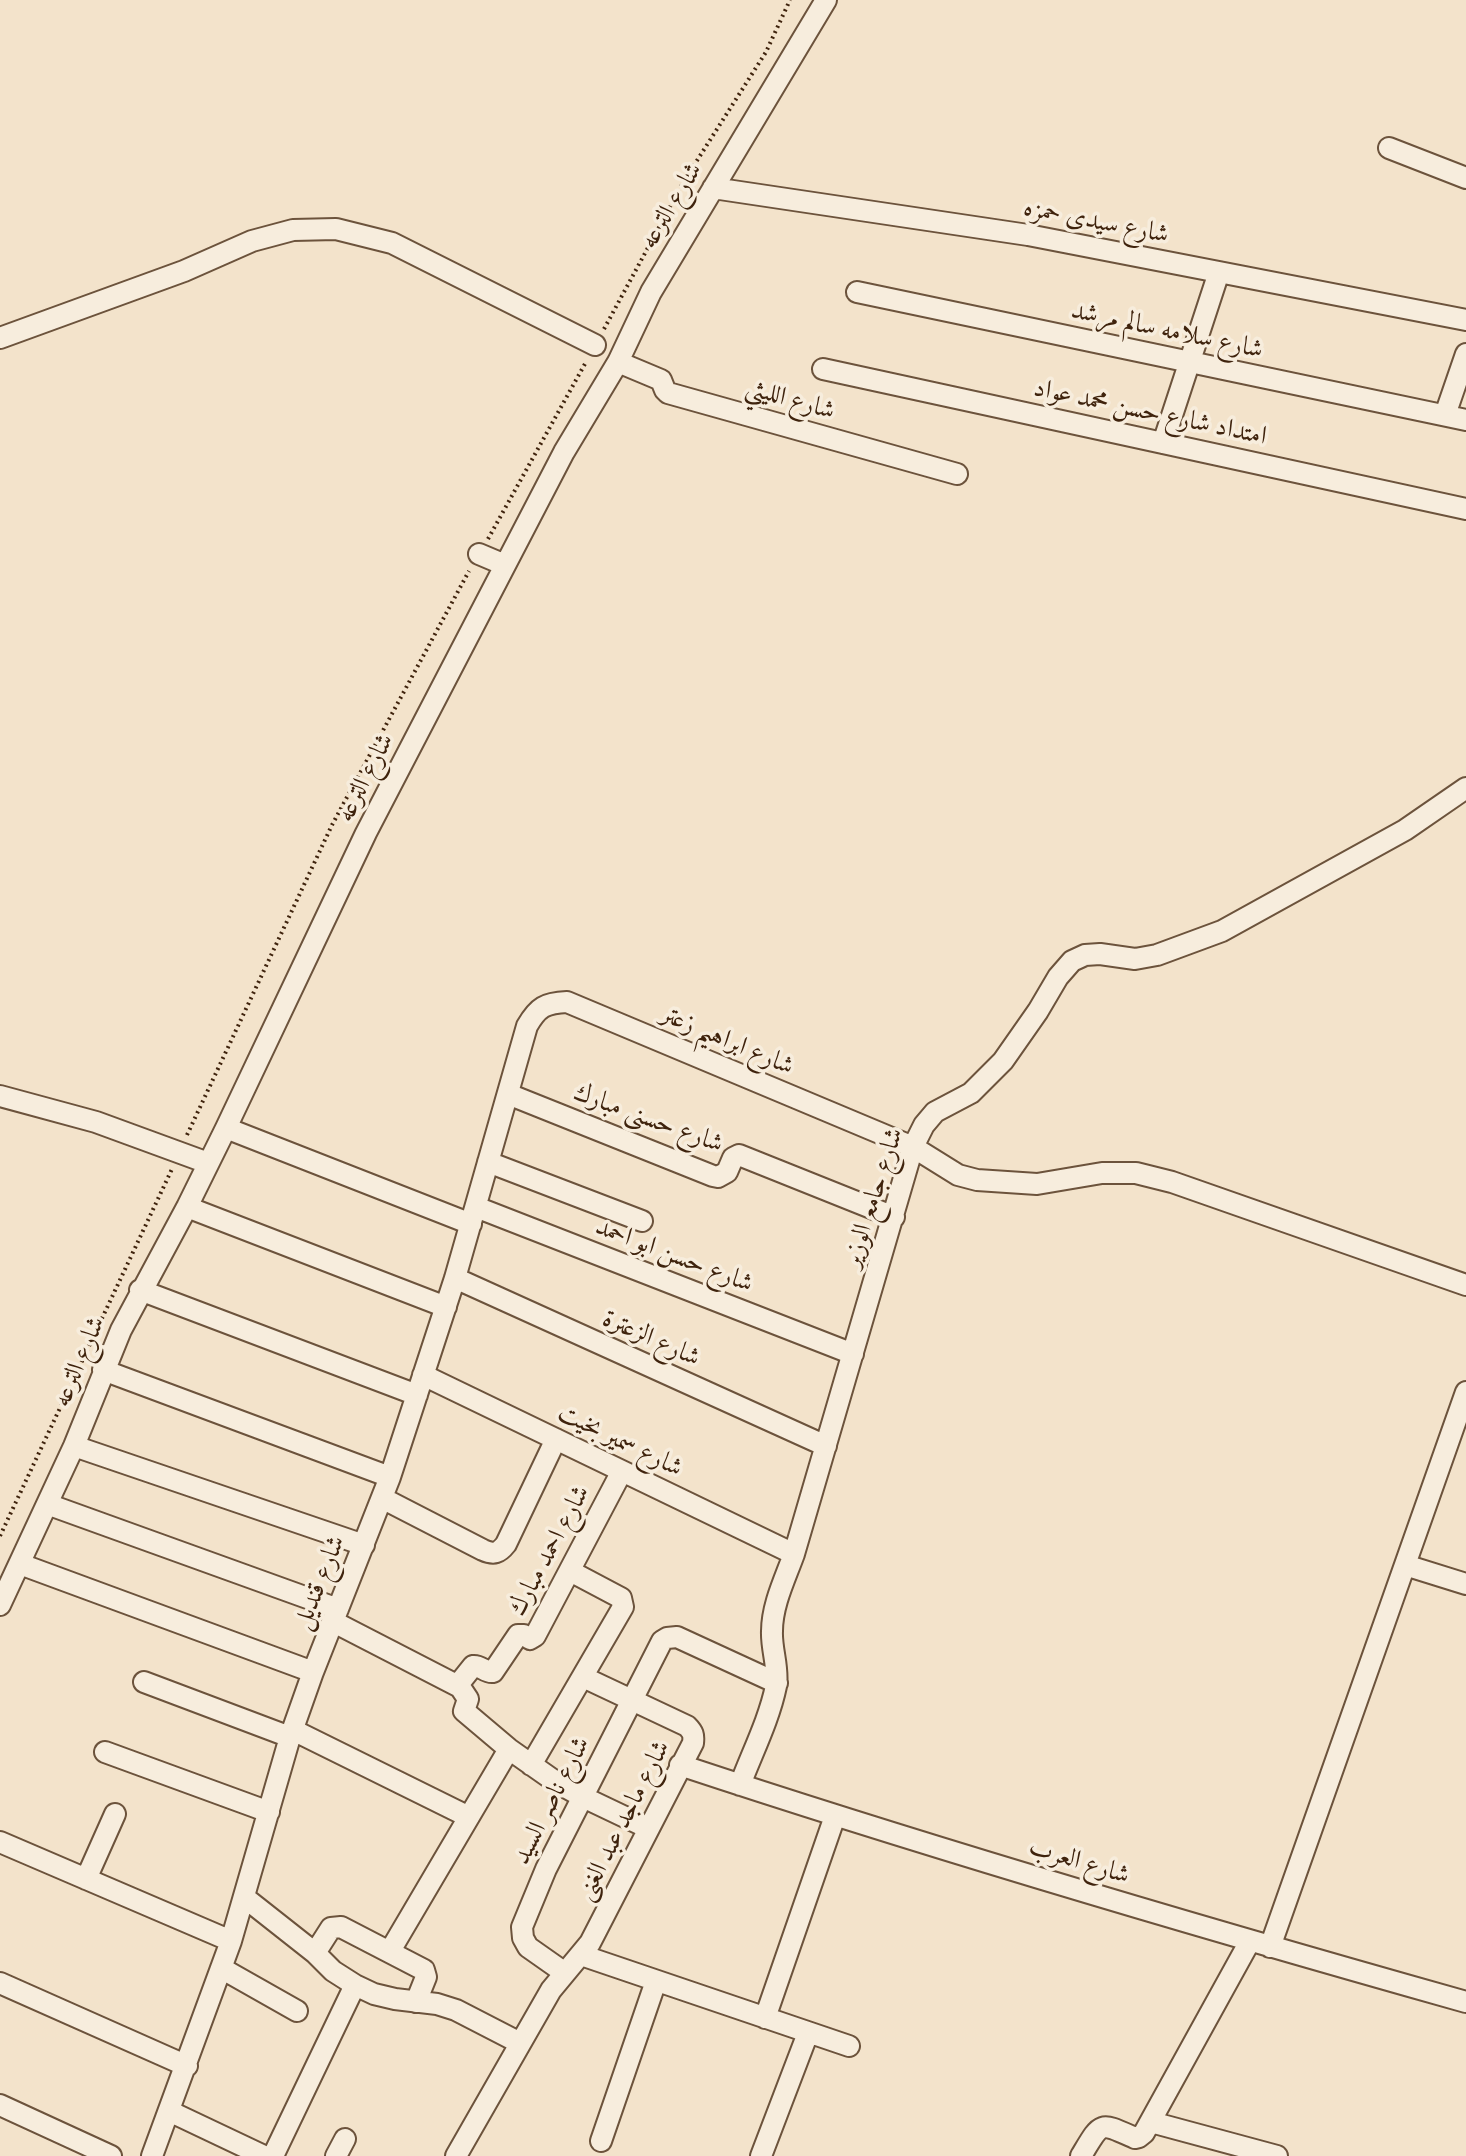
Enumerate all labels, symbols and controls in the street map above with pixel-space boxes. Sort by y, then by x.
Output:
street label: شارع الترعه [634,157,710,255]
street label: شارع سيدى حمزه [1021,193,1171,251]
street label: شارع سلامه سالم مرشد [1068,295,1266,367]
street label: شارع الليثي [742,372,838,428]
street label: امتداد شارع حسن محمد عواد [1031,373,1269,453]
street label: شارع الترعه [330,728,402,828]
street label: شارع ابراهيم زعتر [656,999,798,1083]
street label: شارع حسنى مبارك [569,1077,727,1161]
street label: شارع جامع الوزير [837,1124,911,1272]
street label: شارع حسن ابو احمد [591,1212,757,1300]
street label: شارع الزعترة [597,1304,705,1374]
street label: شارع الترعه [47,1312,113,1412]
street label: شارع سمير بخيت [552,1397,688,1485]
street label: شارع احمد مبارك [503,1480,597,1622]
street label: شارع قنديل [287,1531,353,1635]
street label: شارع ناصر السيد [506,1732,598,1870]
street label: شارع ماجد عبد الغنى [570,1736,678,1906]
street label: شارع العرب [1025,1832,1133,1892]

